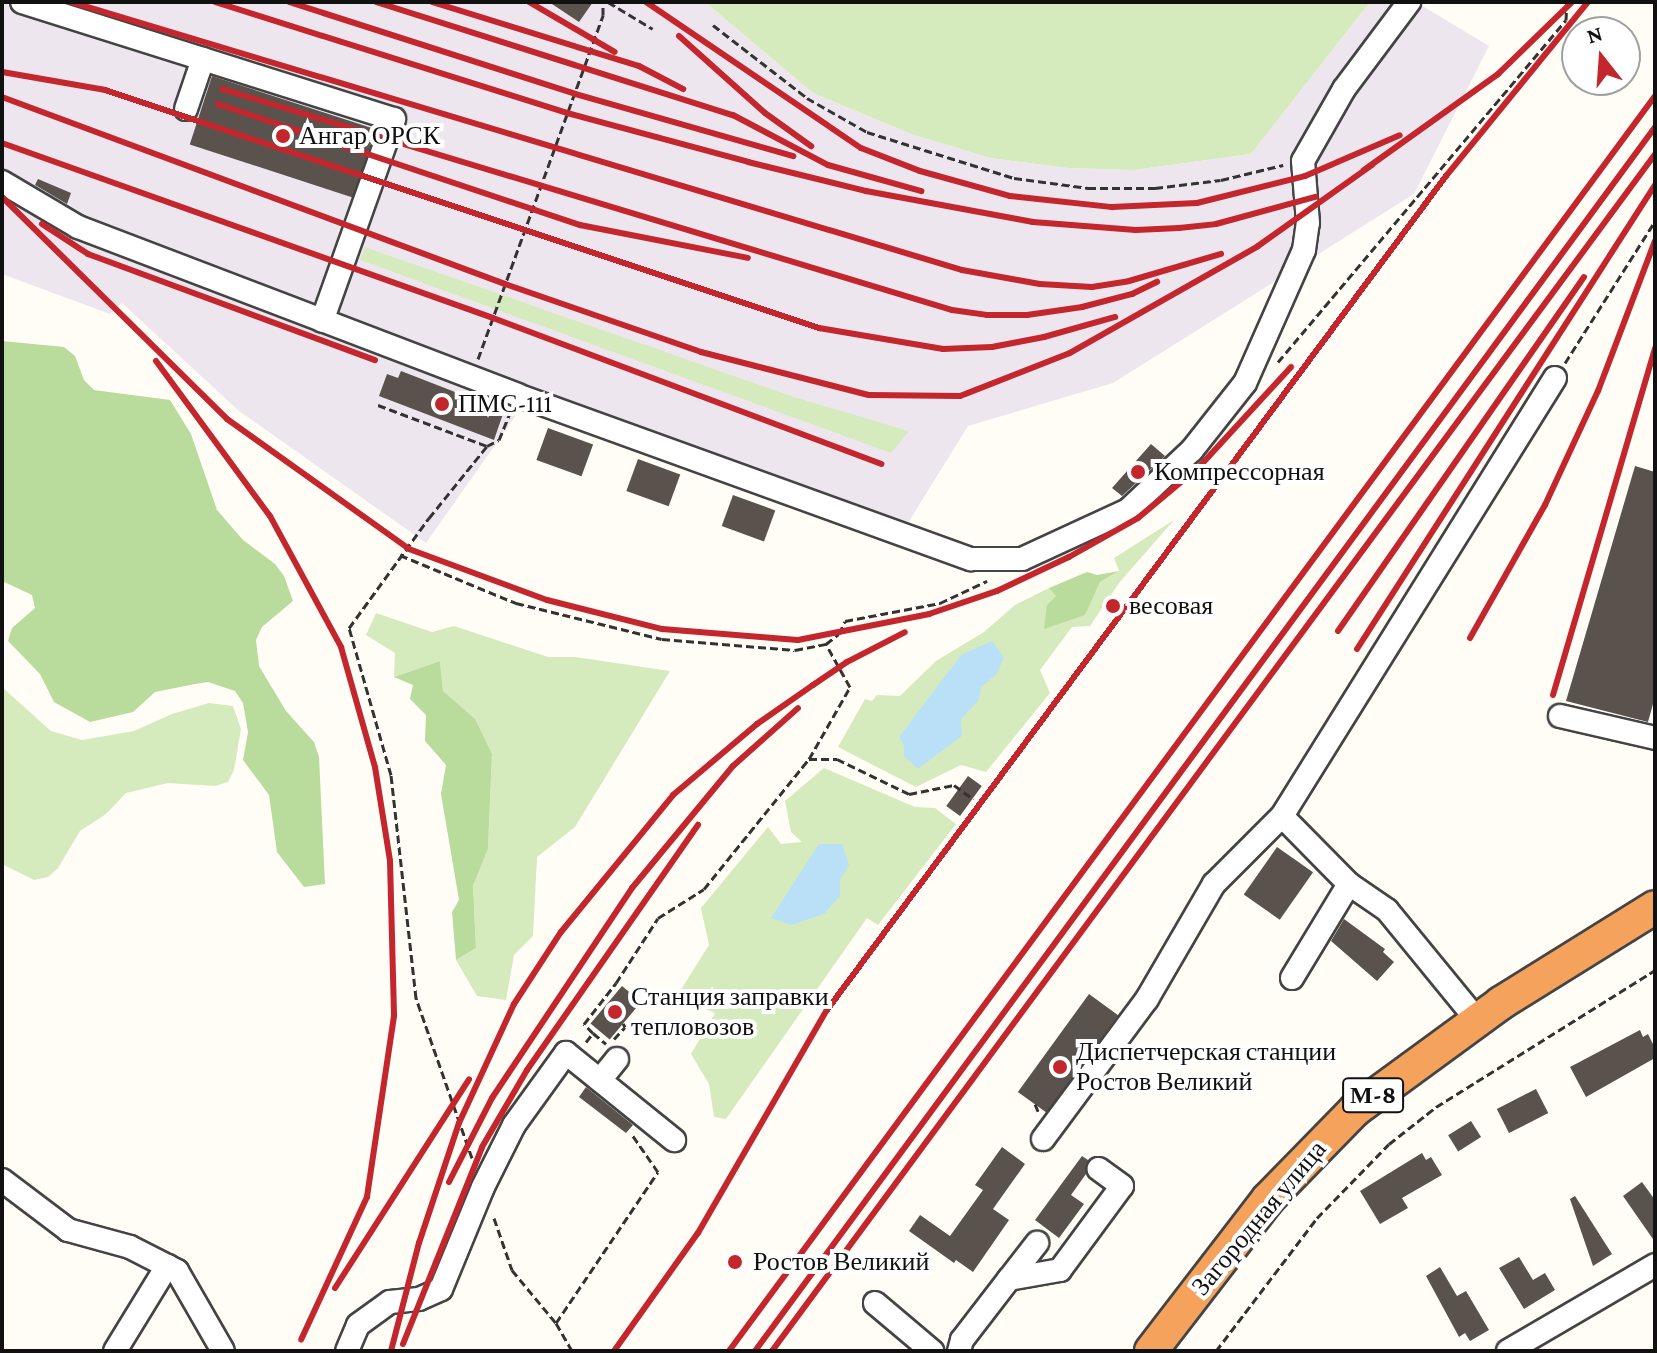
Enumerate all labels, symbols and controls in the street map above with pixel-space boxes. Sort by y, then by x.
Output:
north arrow [1561,16,1641,96]
text: N [1584,20,1605,49]
place label: Ангар ОРСК [299,120,440,152]
marker: Ангар ОРСК [274,127,292,145]
place label: ПМС-111 [458,388,552,420]
marker: ПМС-111 [433,395,451,413]
place label: Компрессорная [1154,456,1325,488]
marker: Компрессорная [1129,463,1147,481]
place label: весовая [1129,590,1213,622]
marker: весовая [1104,597,1122,615]
place label: Станция заправки тепловозов [631,981,829,1042]
marker: Станция заправки тепловозов [606,1003,624,1021]
place label: Диспетчерская станции Ростов Великий [1076,1036,1336,1098]
marker: Диспетчерская станции Ростов Великий [1051,1058,1069,1076]
road number: М-8 [1341,1075,1405,1115]
street label: Загородная улица [1185,1134,1333,1302]
place label: Ростов Великий [753,1246,929,1278]
marker: Ростов Великий [724,1251,746,1273]

